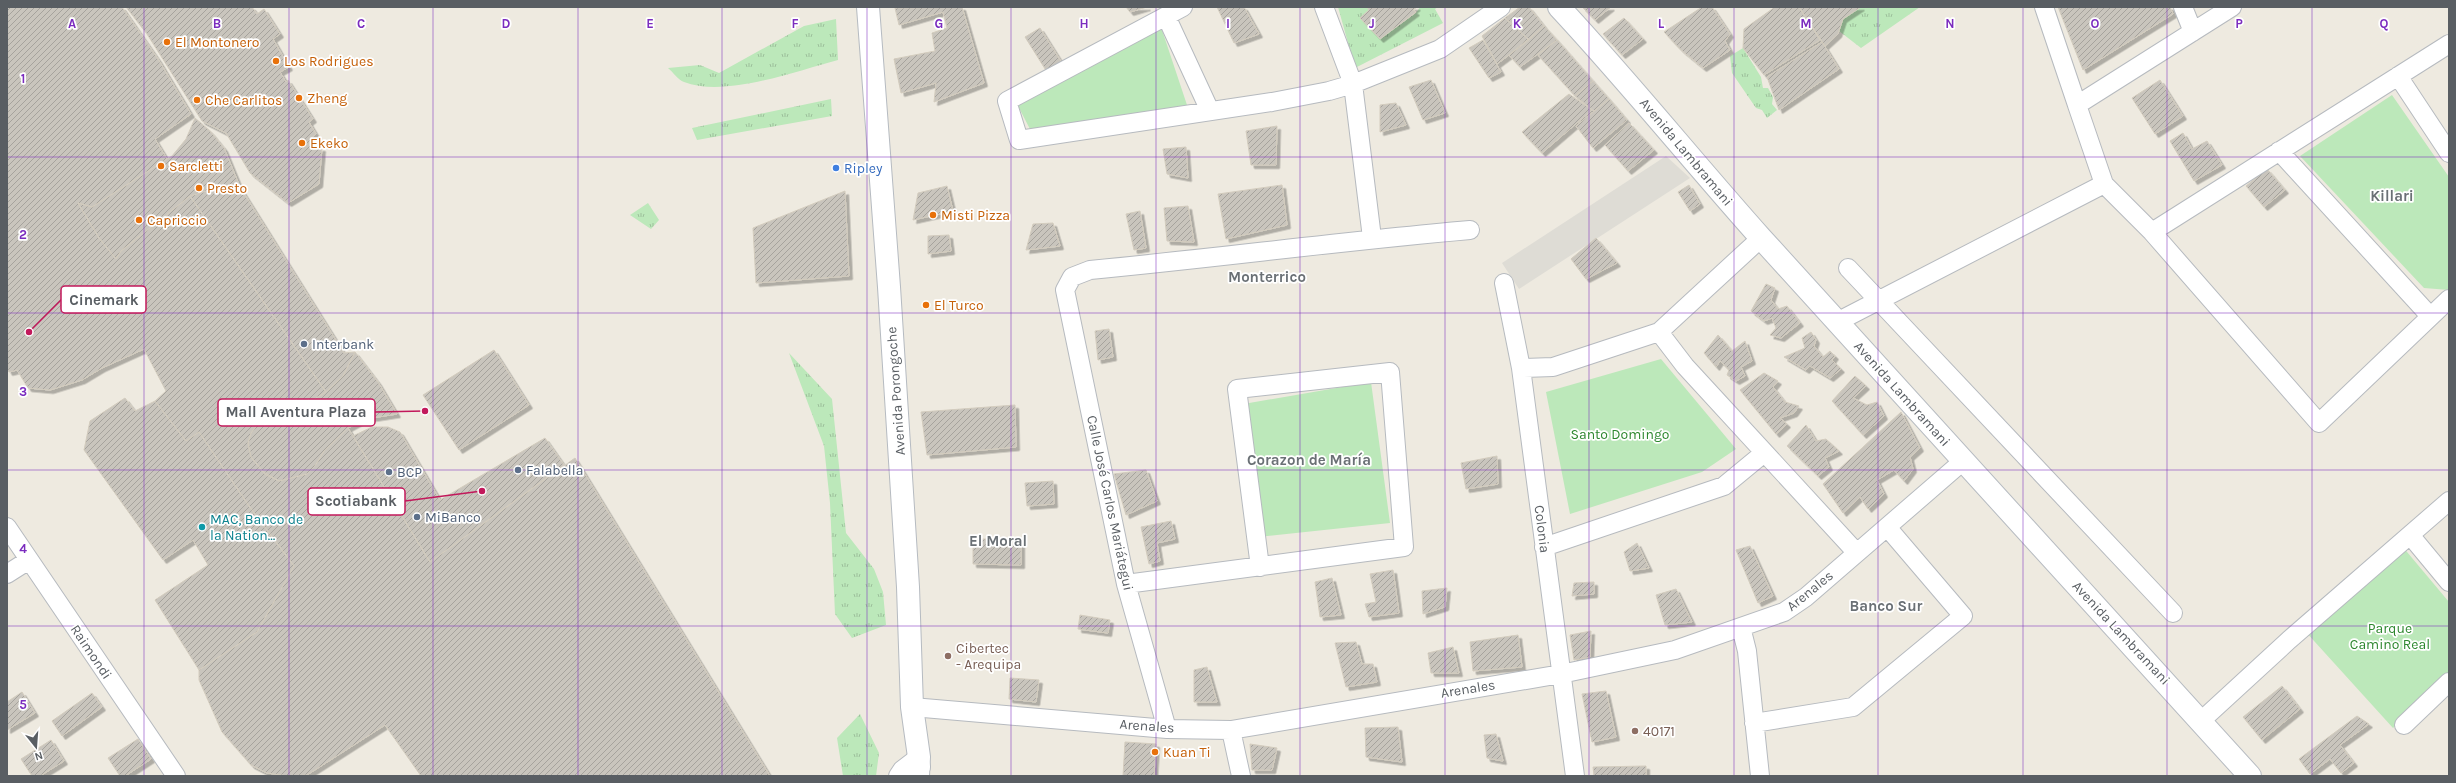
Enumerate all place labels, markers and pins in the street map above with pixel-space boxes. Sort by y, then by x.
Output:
place label: El Montonero [175,34,259,51]
marker: El Montonero [162,37,172,47]
place label: Los Rodrigues [284,53,374,70]
marker: Los Rodrigues [271,56,281,66]
place label: Zheng [307,90,347,107]
place label: Che Carlitos [205,92,282,109]
marker: Zheng [294,93,304,103]
marker: Che Carlitos [192,95,202,105]
place label: Ekeko [310,135,349,152]
marker: Ekeko [297,138,307,148]
place label: Sarcletti [169,158,223,175]
place label: Ripley [844,160,883,177]
marker: Sarcletti [156,161,166,171]
marker: Ripley [831,163,841,173]
place label: Presto [207,180,247,197]
marker: Presto [194,183,204,193]
place label: Misti Pizza [941,207,1010,224]
marker: Misti Pizza [928,210,938,220]
place label: Capriccio [147,212,207,229]
marker: Capriccio [134,215,144,225]
callout: Cinemark [61,286,146,313]
place label: El Turco [934,297,984,314]
marker: El Turco [921,300,931,310]
place label: Interbank [312,336,374,353]
marker: Interbank [299,339,309,349]
callout: Mall Aventura Plaza [218,399,375,426]
place label: Falabella [526,462,583,479]
place label: BCP [397,464,422,481]
marker: Falabella [513,465,523,475]
marker: BCP [384,467,394,477]
callout: Scotiabank [308,488,405,515]
place label: MiBanco [425,509,481,526]
place label: MAC, Banco de la Nation... [210,511,303,544]
marker: MiBanco [412,512,422,522]
marker: MAC, Banco de la Nation... [197,522,207,532]
place label: Cibertec - Arequipa [956,640,1021,673]
marker: Cibertec - Arequipa [943,651,953,661]
place label: 40171 [1643,723,1675,740]
marker: 40171 [1630,726,1640,736]
place label: Kuan Ti [1163,744,1211,761]
marker: Kuan Ti [1150,747,1160,757]

